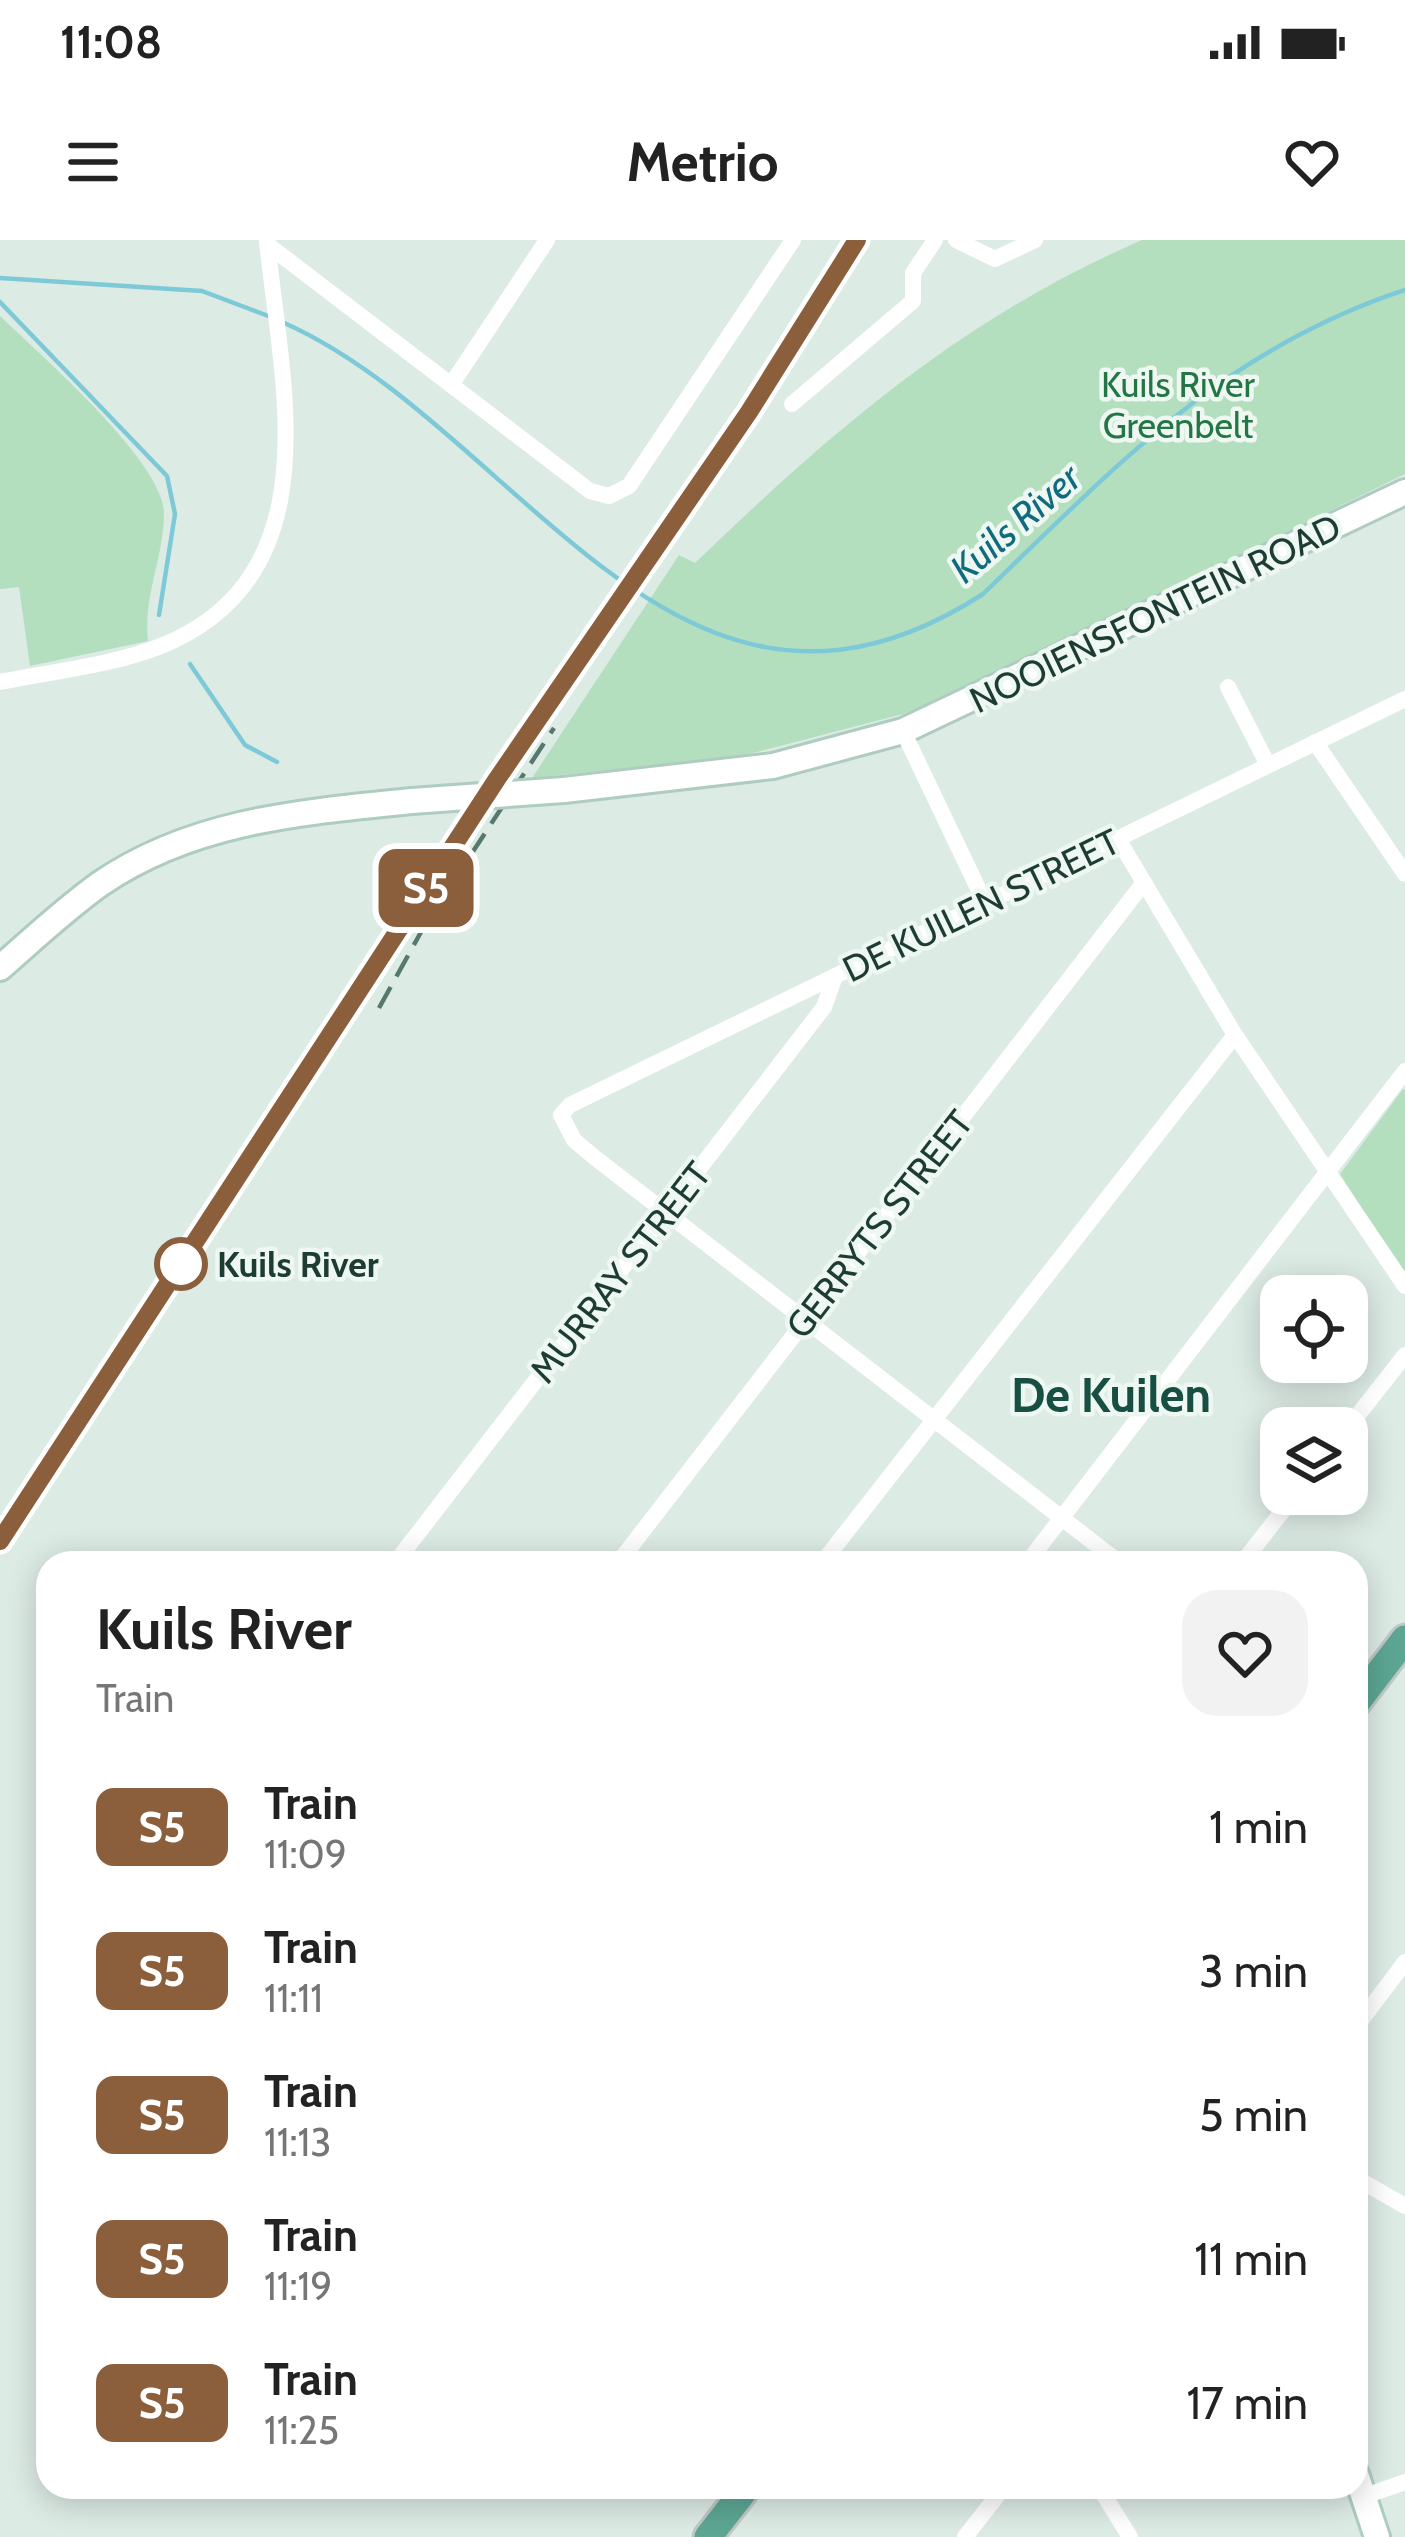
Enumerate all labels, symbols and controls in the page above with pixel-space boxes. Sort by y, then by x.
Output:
text: 11:08 [60,15,162,69]
icon: menu [60,129,126,195]
text: Metrio [626,129,779,195]
icon: heart [1279,129,1345,195]
park label: Kuils River Greenbelt [1101,362,1256,447]
water label: Kuils River [940,452,1092,593]
street label: NOOIENSFONTEIN ROAD [962,504,1348,722]
street label: DE KUILEN STREET [836,819,1126,991]
line badge: S5 [372,849,480,927]
text: S5 [403,862,449,914]
street label: GERRYTS STREET [776,1101,982,1347]
street label: MURRAY STREET [520,1153,720,1391]
marker: Kuils River [156,1239,206,1289]
place label: Kuils River [217,1242,379,1286]
map controls [1260,1275,1368,1515]
button: locate [1260,1275,1368,1383]
district label: De Kuilen [1011,1366,1211,1424]
button: layers [1260,1407,1368,1515]
button: heart [1182,1590,1308,1716]
text: Kuils River [96,1594,352,1663]
text: Train [96,1674,174,1722]
text: Train [264,1776,358,1830]
text: 1 min [1209,1800,1308,1854]
text: S5 [139,1801,185,1853]
text: 11:09 [264,1830,347,1878]
text: Train [264,1920,358,1974]
text: 3 min [1199,1944,1308,1998]
text: S5 [139,1945,185,1997]
text: 11:11 [264,1974,323,2022]
text: Train [264,2064,358,2118]
text: 5 min [1199,2088,1308,2142]
text: S5 [139,2089,185,2141]
text: 11:13 [264,2118,331,2166]
text: Train [264,2208,358,2262]
text: 11 min [1194,2232,1308,2286]
text: S5 [139,2233,185,2285]
text: 11:19 [264,2262,332,2310]
text: Train [264,2352,358,2406]
text: 17 min [1186,2376,1308,2430]
text: S5 [139,2377,185,2429]
text: 11:25 [264,2406,339,2454]

